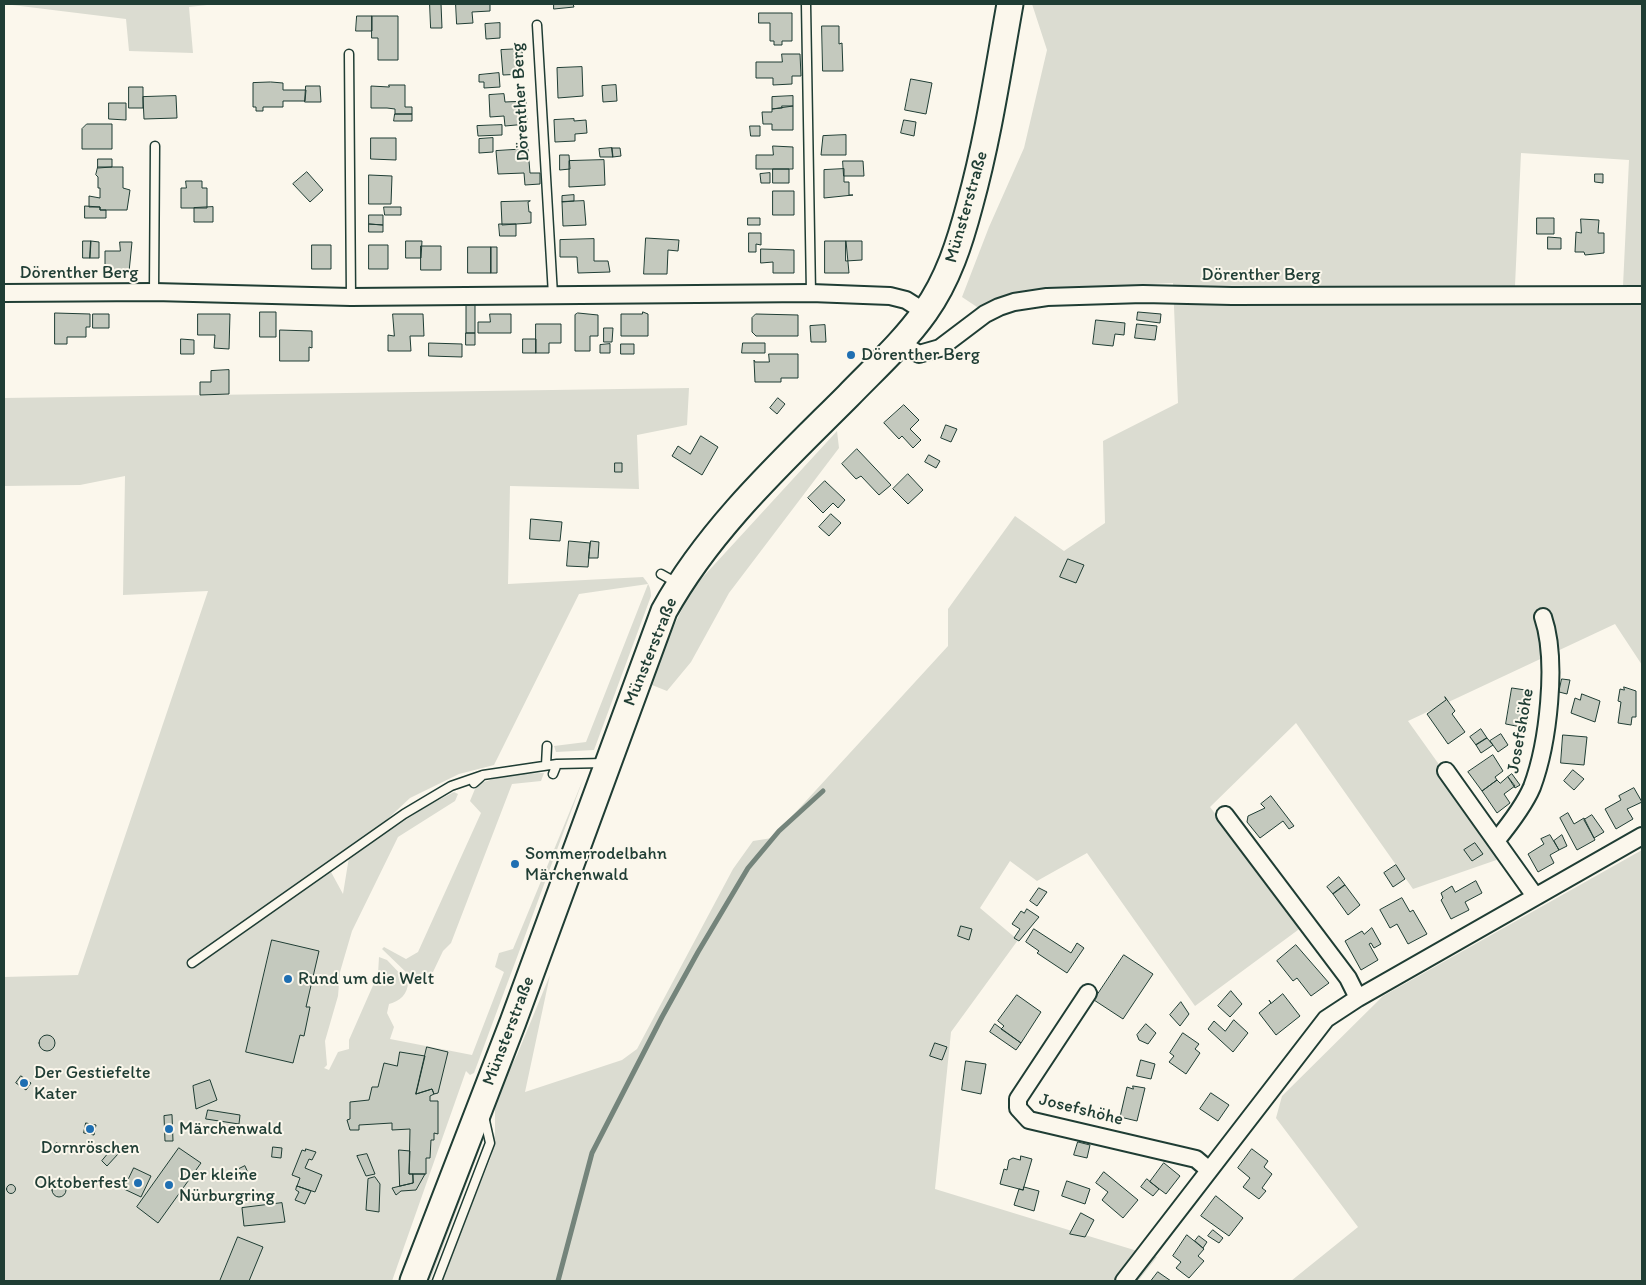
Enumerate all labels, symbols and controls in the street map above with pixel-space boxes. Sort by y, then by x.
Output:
street label: Dörenther Berg [507,42,535,162]
street label: Münsterstraße [941,149,993,265]
street label: Dörenther Berg [20,262,138,284]
street label: Dörenther Berg [1202,264,1320,286]
place label: Dörenther Berg [861,344,980,366]
marker: Dörenther Berg [845,349,857,361]
street label: Münsterstraße [619,595,683,709]
street label: Josefshöhe [1503,687,1539,775]
place label: Sommerrodelbahn Märchenwald [525,843,667,886]
marker: Sommerrodelbahn Märchenwald [509,858,521,870]
place label: Rund um die Welt [298,968,434,990]
marker: Rund um die Welt [282,973,294,985]
street label: Münsterstraße [478,973,540,1089]
place label: Der Gestiefelte Kater [34,1062,151,1104]
marker: Der Gestiefelte Kater [18,1077,30,1089]
street label: Josefshöhe [1037,1089,1125,1131]
place label: Märchenwald [179,1118,282,1140]
marker: Dornröschen [84,1123,96,1135]
marker: Märchenwald [163,1123,175,1135]
place label: Dornröschen [41,1137,139,1159]
place label: Der kleine Nürburgring [179,1164,275,1206]
place label: Oktoberfest [34,1172,128,1194]
marker: Oktoberfest [132,1177,144,1189]
marker: Der kleine Nürburgring [163,1179,175,1191]

